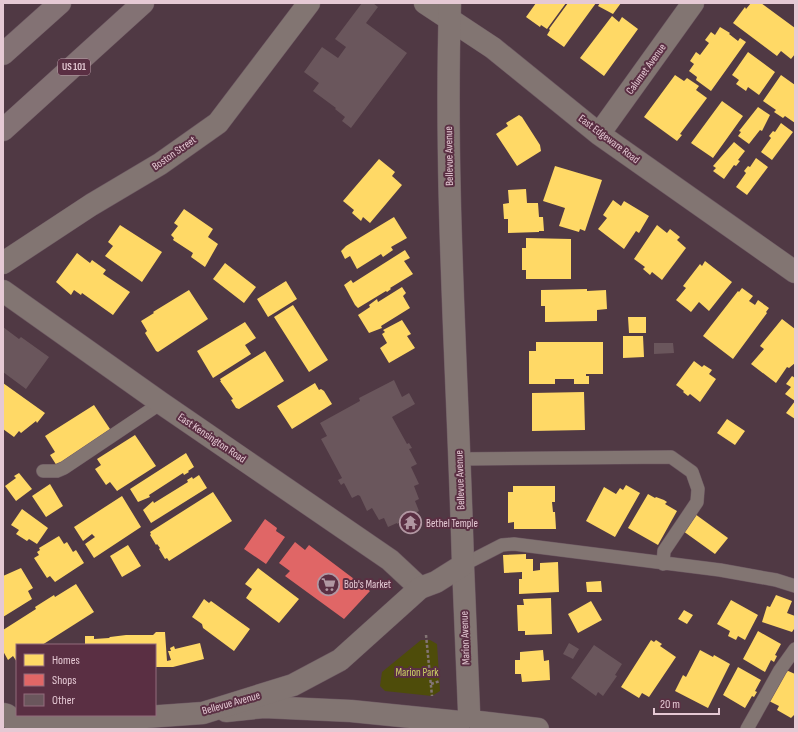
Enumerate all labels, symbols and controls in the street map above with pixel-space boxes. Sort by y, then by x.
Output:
street label: Calumet Avenue [623,41,669,97]
road number: US 101 [58,59,90,75]
street label: East Edgeware Road [576,112,642,166]
street label: Bellevue Avenue [442,126,456,186]
street label: Boston Street [149,133,199,173]
street label: East Kensington Road [176,410,249,466]
street label: Bellevue Avenue [452,450,468,510]
temple icon: Bethel Temple [397,510,423,536]
place label: Bethel Temple [426,517,478,530]
supermarket icon: Bob's Market [315,571,341,597]
place label: Bob's Market [344,578,392,591]
street label: Marion Avenue [458,611,472,665]
legend [16,644,156,716]
text: Homes [52,653,80,668]
park label: Marion Park [395,666,439,679]
text: Shops [52,673,77,688]
street label: Bellevue Avenue [201,689,261,717]
scale bar [654,690,719,716]
text: Other [52,693,76,708]
text: 20 m [660,697,680,712]

